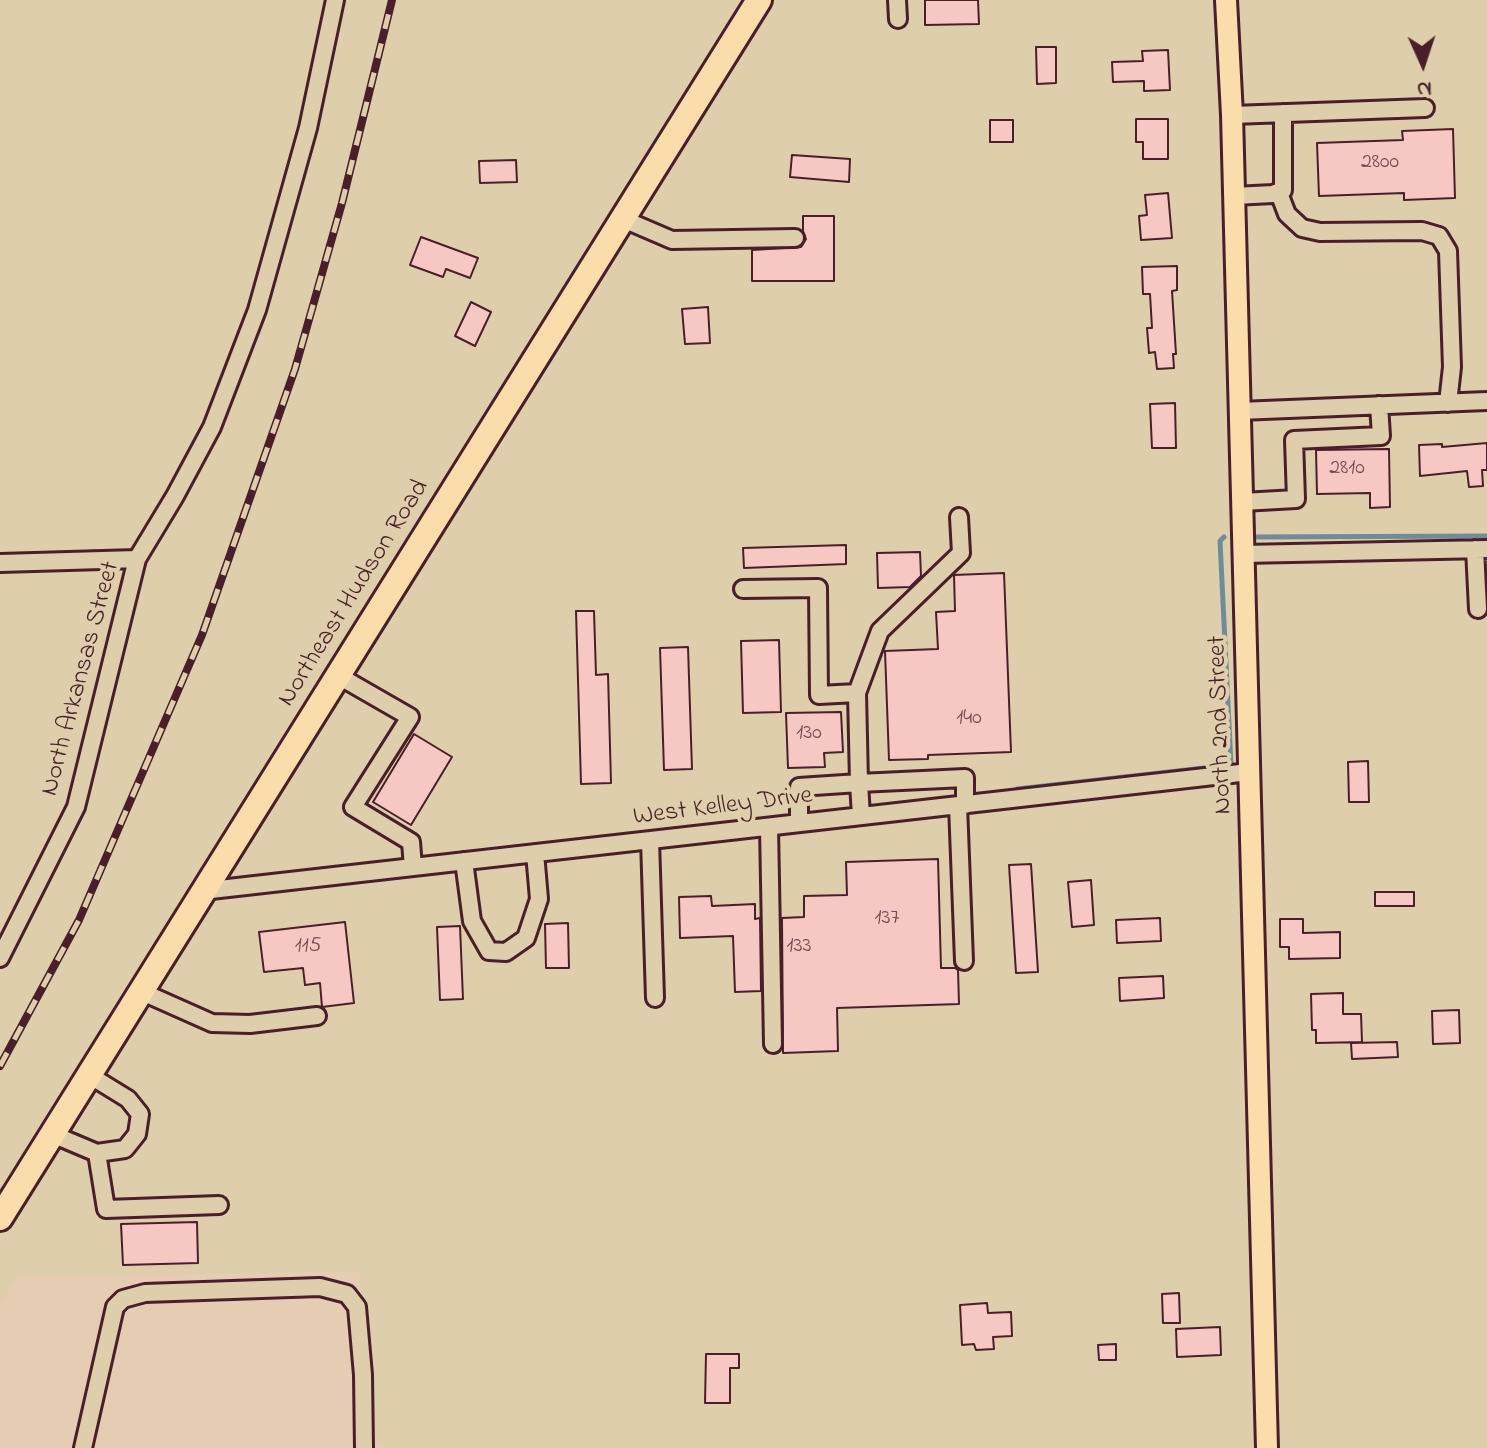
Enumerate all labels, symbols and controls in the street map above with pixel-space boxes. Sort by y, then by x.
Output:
north arrow [1383,24,1463,104]
text: N [1416,72,1433,104]
house number: 2800 [1361,150,1399,176]
house number: 2810 [1329,456,1365,482]
street label: Northeast Hudson Road [272,475,438,713]
street label: North Arkansas Street [36,558,128,800]
street label: North 2nd Street [1203,635,1241,815]
house number: 140 [956,706,982,732]
house number: 130 [796,721,822,747]
street label: West Kelley Drive [632,782,814,834]
house number: 137 [874,906,900,932]
house number: 115 [295,934,321,960]
house number: 133 [786,934,812,960]

